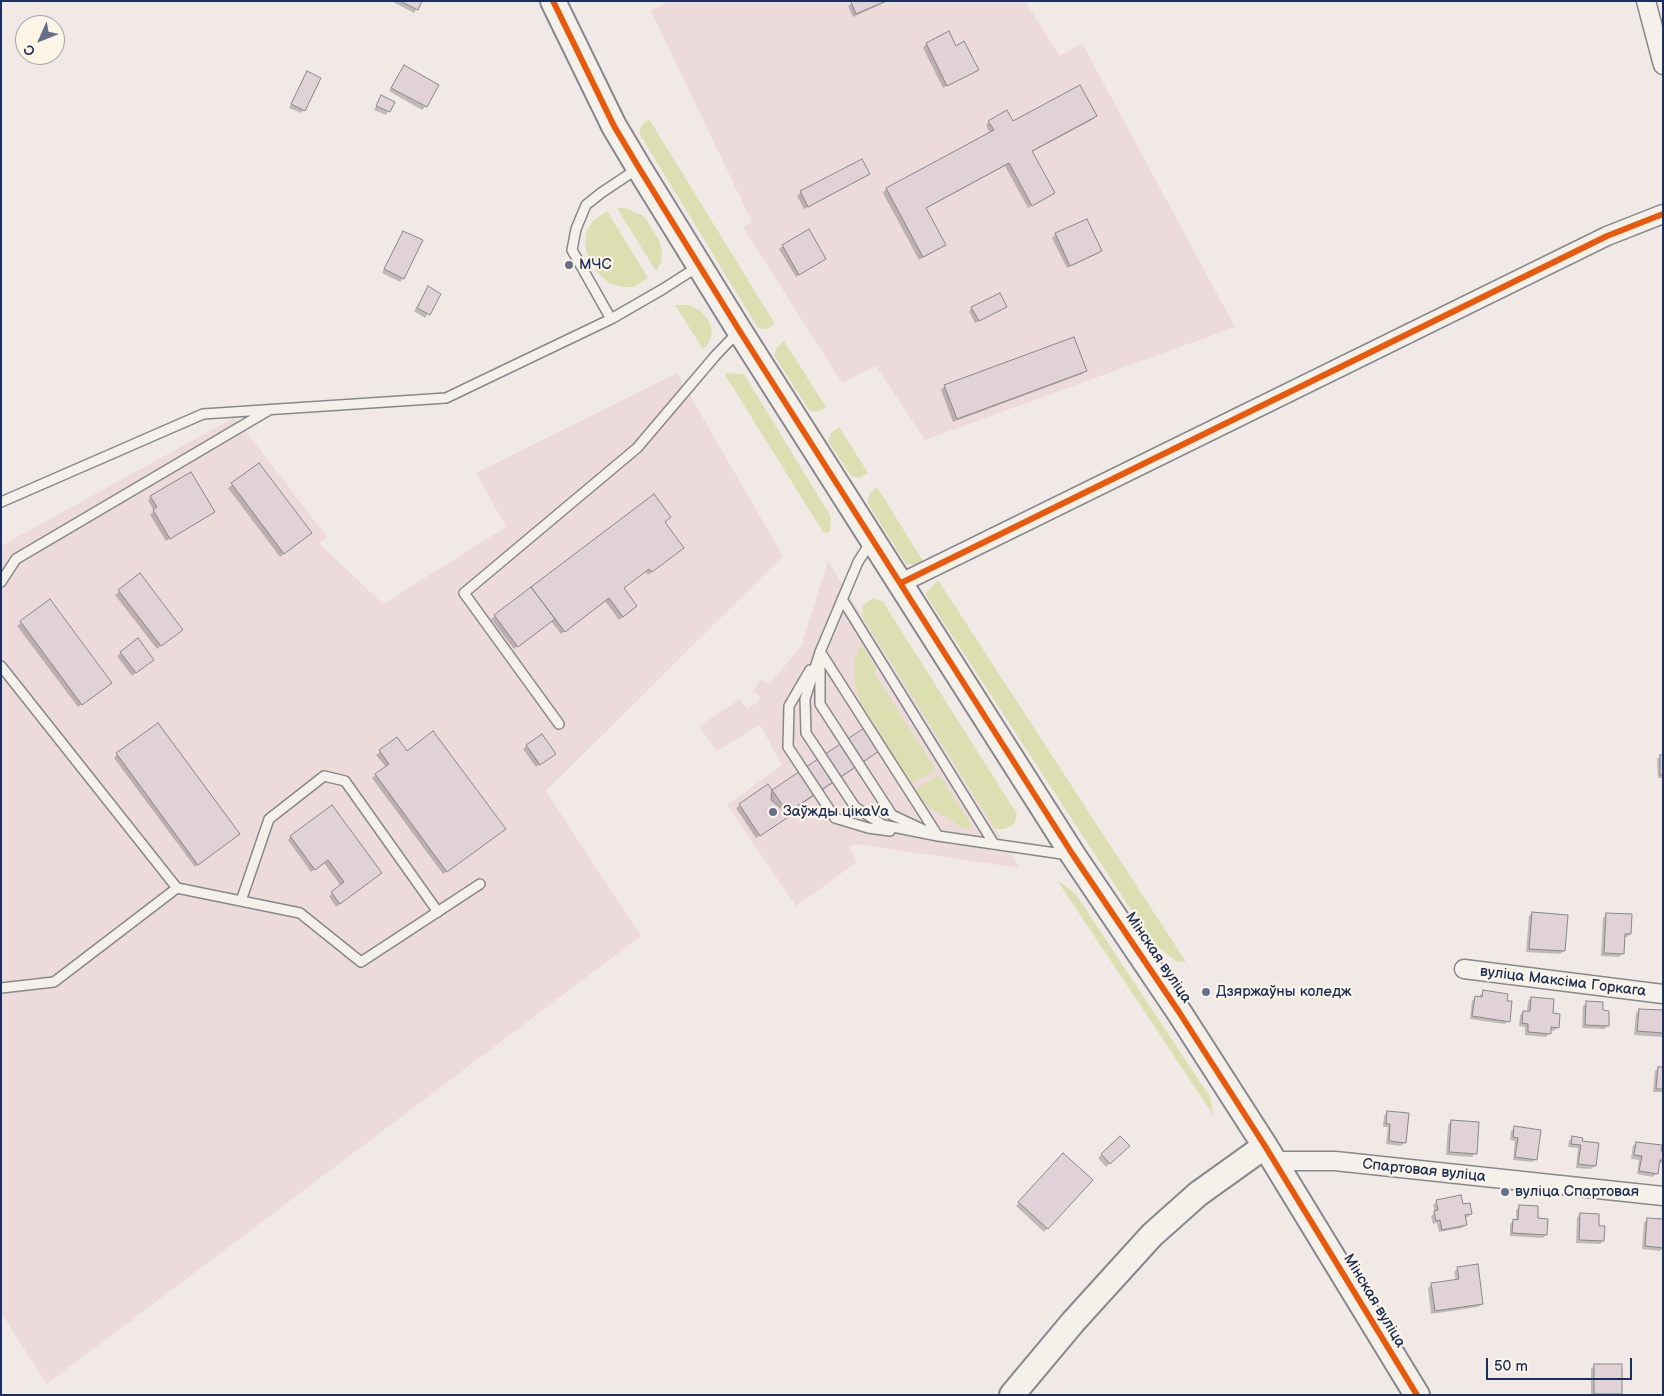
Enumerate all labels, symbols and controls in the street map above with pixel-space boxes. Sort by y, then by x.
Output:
north arrow [15,15,65,65]
text: С [20,41,39,59]
place label: МЧС [579,256,612,274]
marker: МЧС [563,259,575,271]
place label: Заўжды цікаVа [783,803,889,821]
marker: Заўжды цікаVа [767,806,779,818]
street label: Мінская вуліца [1121,909,1195,1007]
street label: вуліца Максіма Горкага [1479,963,1647,1001]
place label: Дзяржаўны коледж [1216,983,1352,1001]
marker: Дзяржаўны коледж [1200,986,1212,998]
street label: Спартовая вуліца [1361,1156,1487,1186]
place label: вуліца Спартовая [1515,1183,1639,1201]
marker: вуліца Спартовая [1499,1186,1511,1198]
street label: Мінская вуліца [1339,1251,1409,1351]
scale bar [1489,1348,1635,1380]
text: 50 m [1494,1357,1528,1376]

